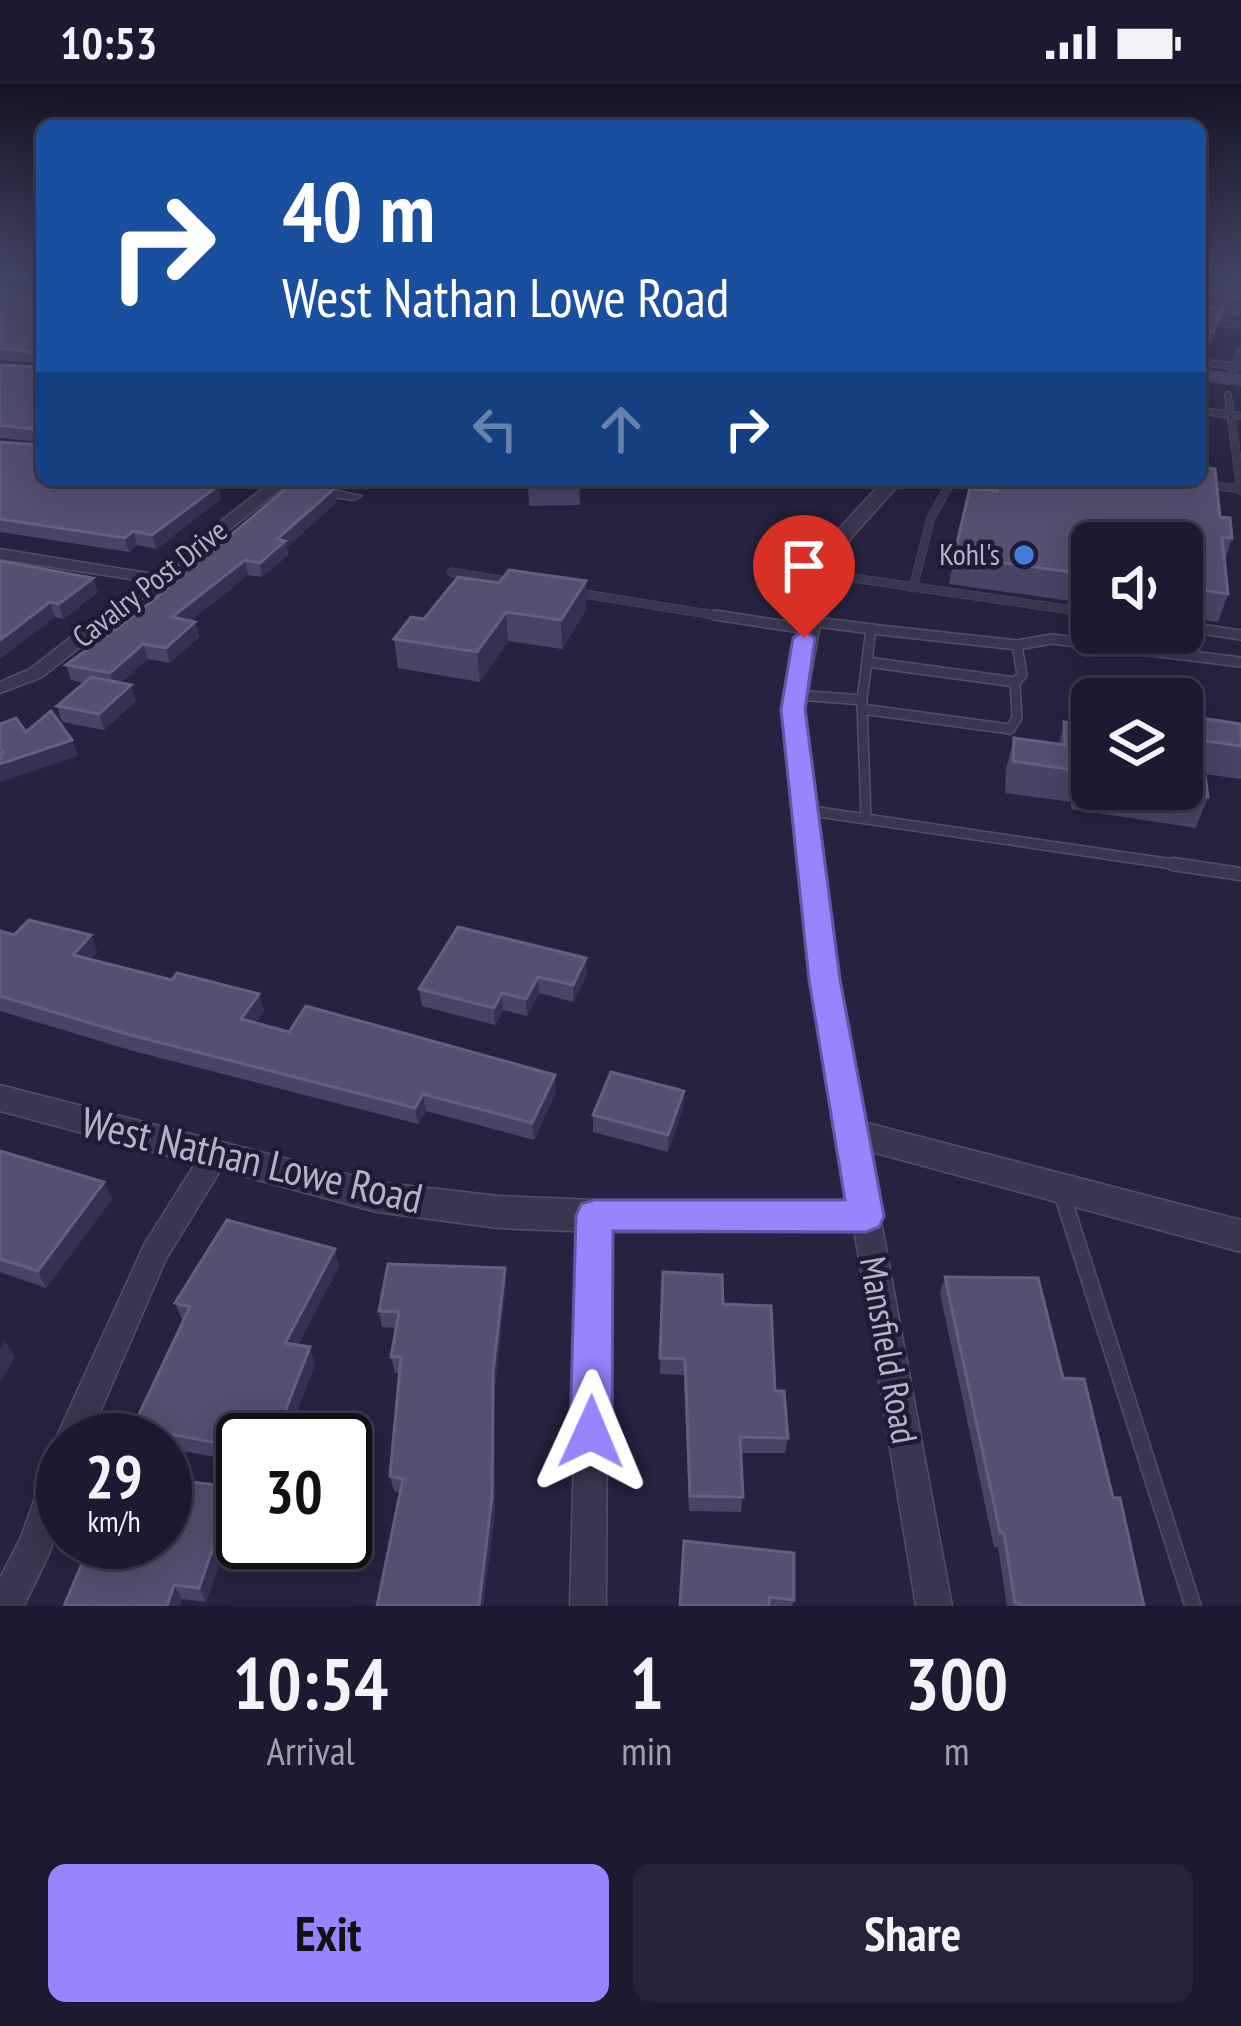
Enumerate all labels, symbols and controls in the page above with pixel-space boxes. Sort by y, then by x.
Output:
text: 10:53 [60,13,157,71]
text: 40 m [282,156,435,265]
icon: right [84,168,240,324]
text: West Nathan Lowe Road [282,262,729,332]
icon: left [462,396,528,462]
icon: ahead [588,396,654,462]
icon: right [714,396,780,462]
street label: Cavalry Post Drive [64,510,234,655]
pin [753,515,855,638]
map controls [1071,522,1203,810]
button: sound [1071,522,1203,654]
icon: arrive [771,533,837,599]
place label: Kohl's [939,534,1000,573]
marker: Kohl's [1011,542,1037,568]
button: layers [1071,678,1203,810]
street label: West Nathan Lowe Road [76,1094,428,1225]
street label: Mansfield Road [850,1253,929,1447]
position arrow [528,1369,654,1495]
speed limit sign: 30 [216,1413,372,1569]
text: 29 [85,1437,143,1515]
text: km/h [87,1501,141,1540]
text: 10:54 [233,1636,389,1729]
text: 1 [630,1636,664,1729]
text: 300 [905,1636,1008,1729]
text: Arrival [267,1725,355,1776]
text: min [621,1725,672,1776]
text: m [944,1725,969,1776]
button: Exit [48,1864,609,2002]
button: Share [633,1864,1193,2002]

